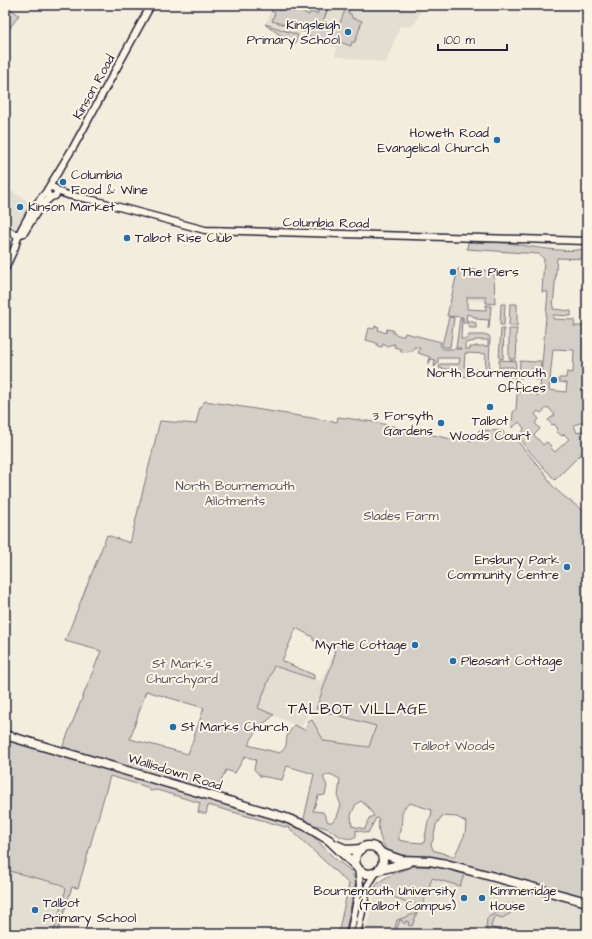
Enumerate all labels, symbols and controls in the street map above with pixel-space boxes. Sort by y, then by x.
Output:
place label: Kingsleigh Primary School [247,16,341,50]
scale bar [438,26,507,52]
marker: Kingsleigh Primary School [343,27,353,37]
text: 100 m [444,32,475,49]
street label: Kinson Road [69,51,119,123]
place label: Howeth Road Evangelical Church [378,124,490,158]
marker: Howeth Road Evangelical Church [492,135,502,145]
place label: Columbia Food & Wine [71,166,148,199]
marker: Columbia Food & Wine [58,177,68,187]
place label: Kinson Market [28,198,115,216]
marker: Kinson Market [15,202,25,212]
street label: Columbia Road [283,213,370,233]
place label: Talbot Rise Club [135,229,233,247]
marker: Talbot Rise Club [122,233,132,243]
place label: The Piers [461,263,519,281]
marker: The Piers [448,267,458,277]
place label: North Bournemouth Offices [427,364,547,397]
marker: North Bournemouth Offices [549,375,559,385]
marker: Talbot Woods Court [485,402,495,412]
place label: 3 Forsyth Gardens [372,407,434,440]
place label: Talbot Woods Court [450,412,531,445]
marker: 3 Forsyth Gardens [436,418,446,428]
park label: North Bournemouth Allotments [175,477,295,510]
park label: Slades Farm [363,507,440,525]
place label: Ensbury Park Community Centre [447,551,559,585]
marker: Ensbury Park Community Centre [562,562,572,572]
place label: Myrtle Cottage [315,636,407,655]
marker: Myrtle Cottage [410,640,420,650]
place label: Pleasant Cottage [461,652,562,671]
park label: St Mark's Churchyard [146,655,218,689]
marker: Pleasant Cottage [448,656,458,666]
district label: TALBOT VILLAGE [288,699,428,720]
place label: St Marks Church [181,718,289,736]
marker: St Marks Church [168,722,178,732]
park label: Talbot Woods [413,737,495,755]
street label: Wallisdown Road [126,749,225,795]
place label: Bournemouth University (Talbot Campus) [314,882,456,915]
place label: Kimmeridge House [490,882,557,915]
marker: Bournemouth University (Talbot Campus) [459,893,469,903]
marker: Kimmeridge House [477,893,487,903]
place label: Talbot Primary School [43,894,136,928]
marker: Talbot Primary School [30,905,40,915]

